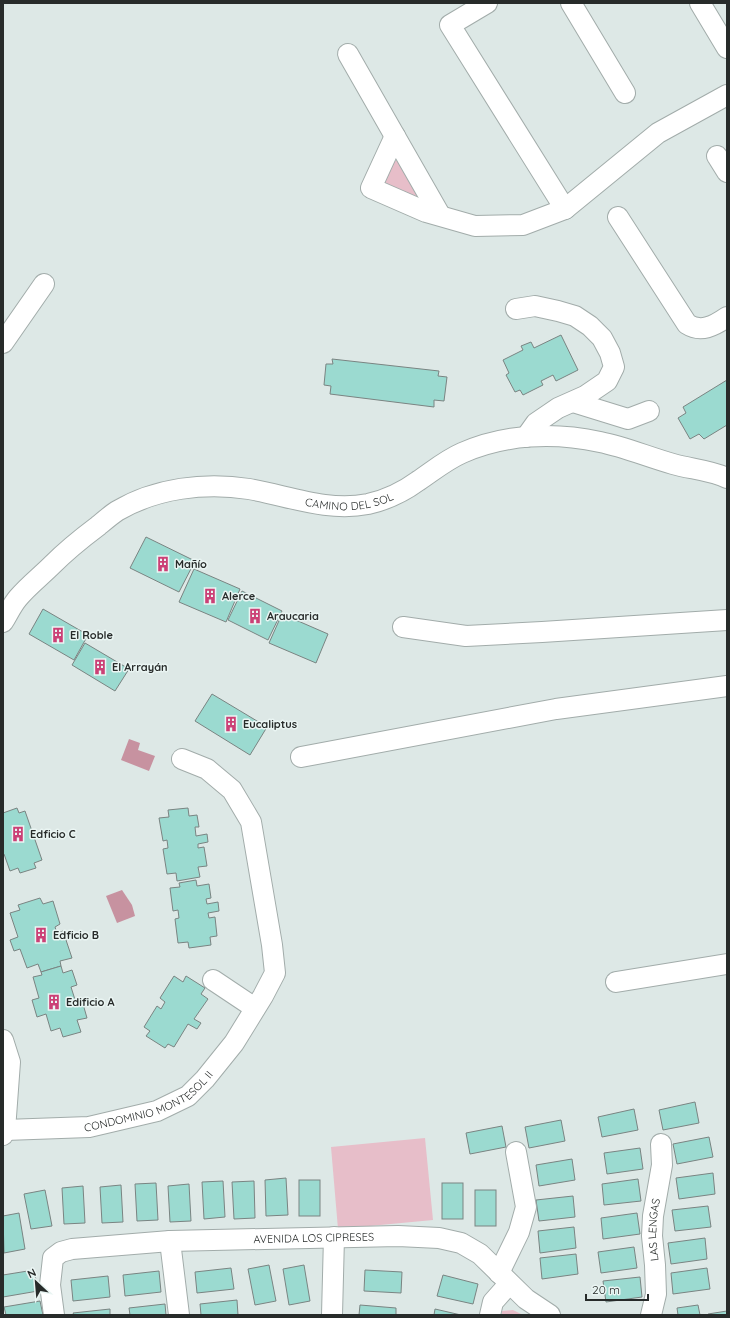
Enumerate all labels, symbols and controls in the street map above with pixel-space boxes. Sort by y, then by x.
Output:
street label: CAMINO DEL SOL [304,489,396,513]
building icon: Mañío [154,555,172,573]
place label: Mañío [175,557,207,571]
building icon: Alerce [201,587,219,605]
place label: Alerce [222,589,256,603]
building icon: Araucaria [246,607,264,625]
place label: Araucaria [267,609,319,623]
building icon: El Roble [49,626,67,644]
place label: El Roble [70,628,113,642]
building icon: El Arrayán [91,658,109,676]
place label: El Arrayán [112,660,168,674]
building icon: Eucaliptus [222,715,240,733]
place label: Eucaliptus [243,717,297,731]
building icon: Edficio C [9,825,27,843]
place label: Edficio C [30,827,76,841]
building icon: Edficio B [32,926,50,944]
place label: Edficio B [53,928,99,942]
building icon: Edificio A [45,993,63,1011]
place label: Edificio A [66,995,114,1009]
street label: CONDOMINIO MONTESOL II [84,1068,216,1134]
street label: LAS LENGAS [645,1197,663,1262]
street label: AVENIDA LOS CIPRESES [253,1230,374,1246]
north arrow [16,1262,56,1302]
text: N [25,1265,38,1281]
scale bar [586,1276,648,1302]
text: 20 m [592,1282,620,1297]

